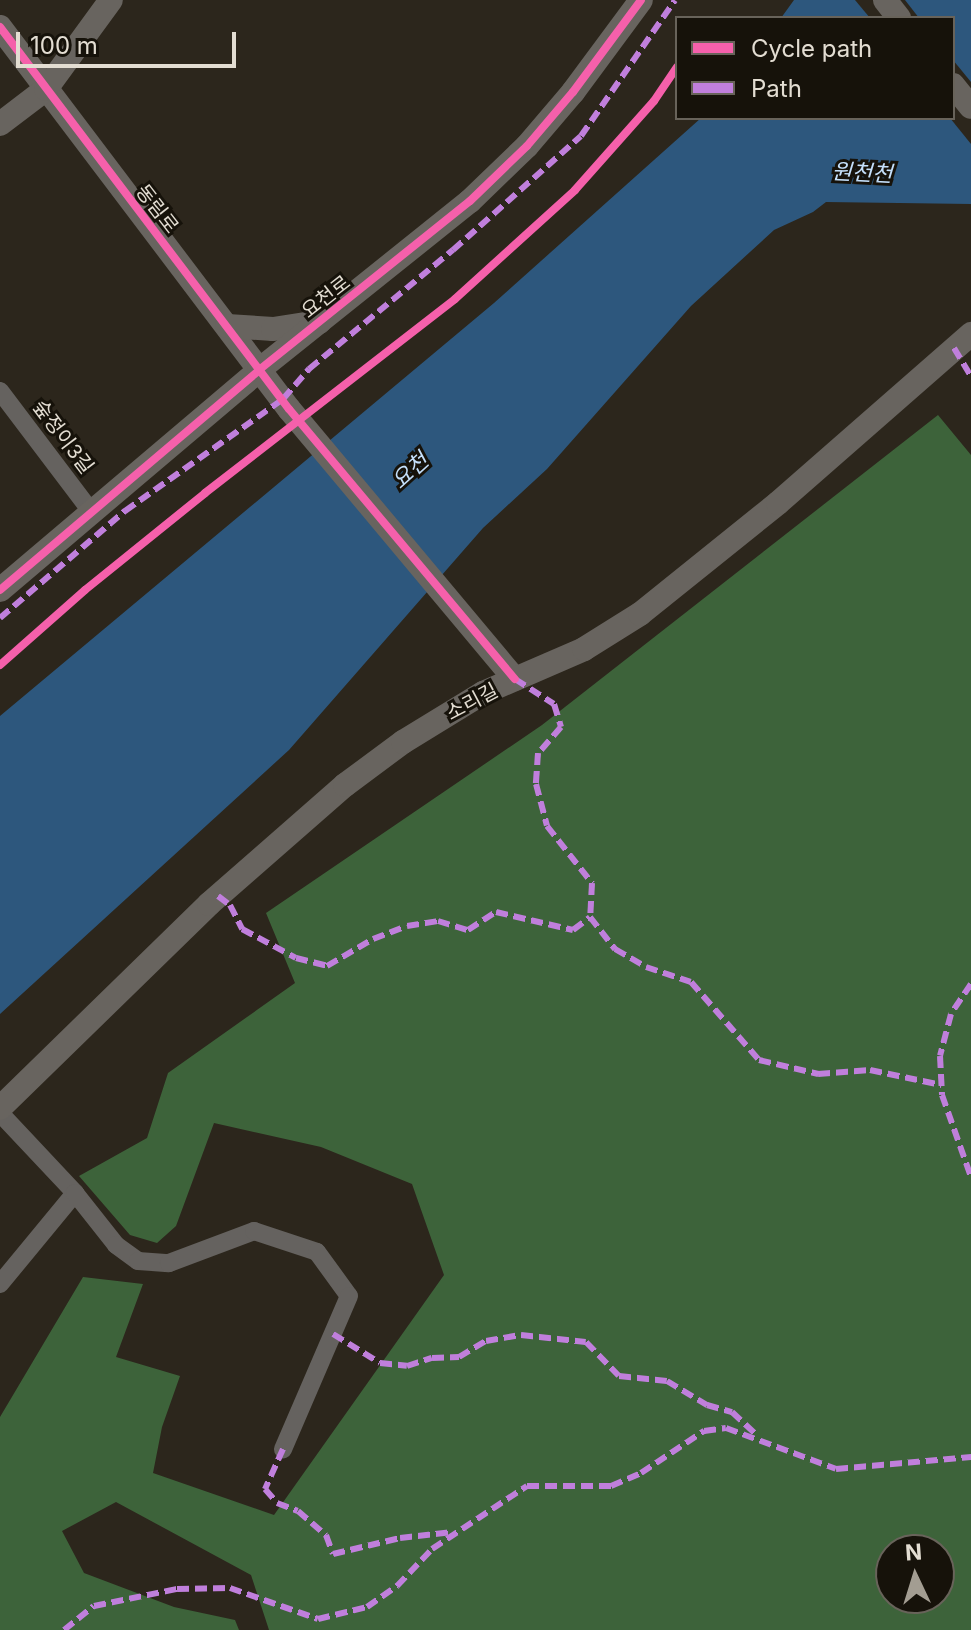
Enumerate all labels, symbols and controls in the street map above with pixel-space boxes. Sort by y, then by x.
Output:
scale bar [20,16,240,66]
legend [675,16,955,120]
text: 100 m [30,31,98,60]
text: Cycle path [751,34,872,63]
text: Path [751,74,802,103]
water label: 원천천 [831,158,893,188]
street label: 동림로 [131,180,183,238]
street label: 요천로 [297,271,355,323]
street label: 숲정이3길 [28,395,98,479]
water label: 요천 [386,448,434,494]
street label: 소리길 [442,678,502,726]
north arrow [875,1534,955,1614]
text: N [904,1539,923,1566]

